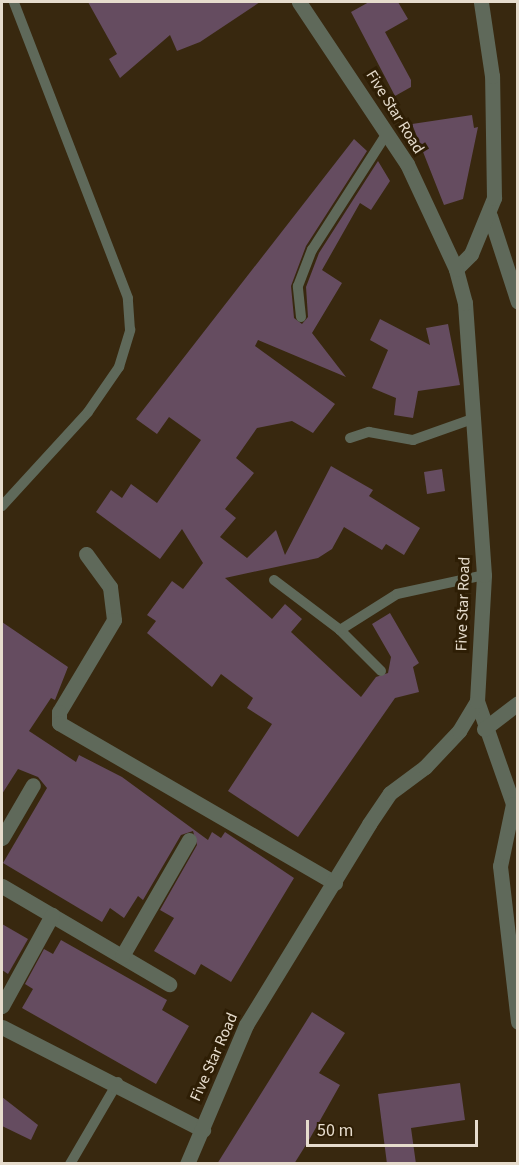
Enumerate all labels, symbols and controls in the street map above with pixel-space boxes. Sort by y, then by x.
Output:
street label: Five Star Road [362,67,428,157]
street label: Five Star Road [452,556,474,652]
street label: Five Star Road [186,1010,242,1104]
scale bar [309,1108,482,1146]
text: 50 m [317,1118,353,1143]

